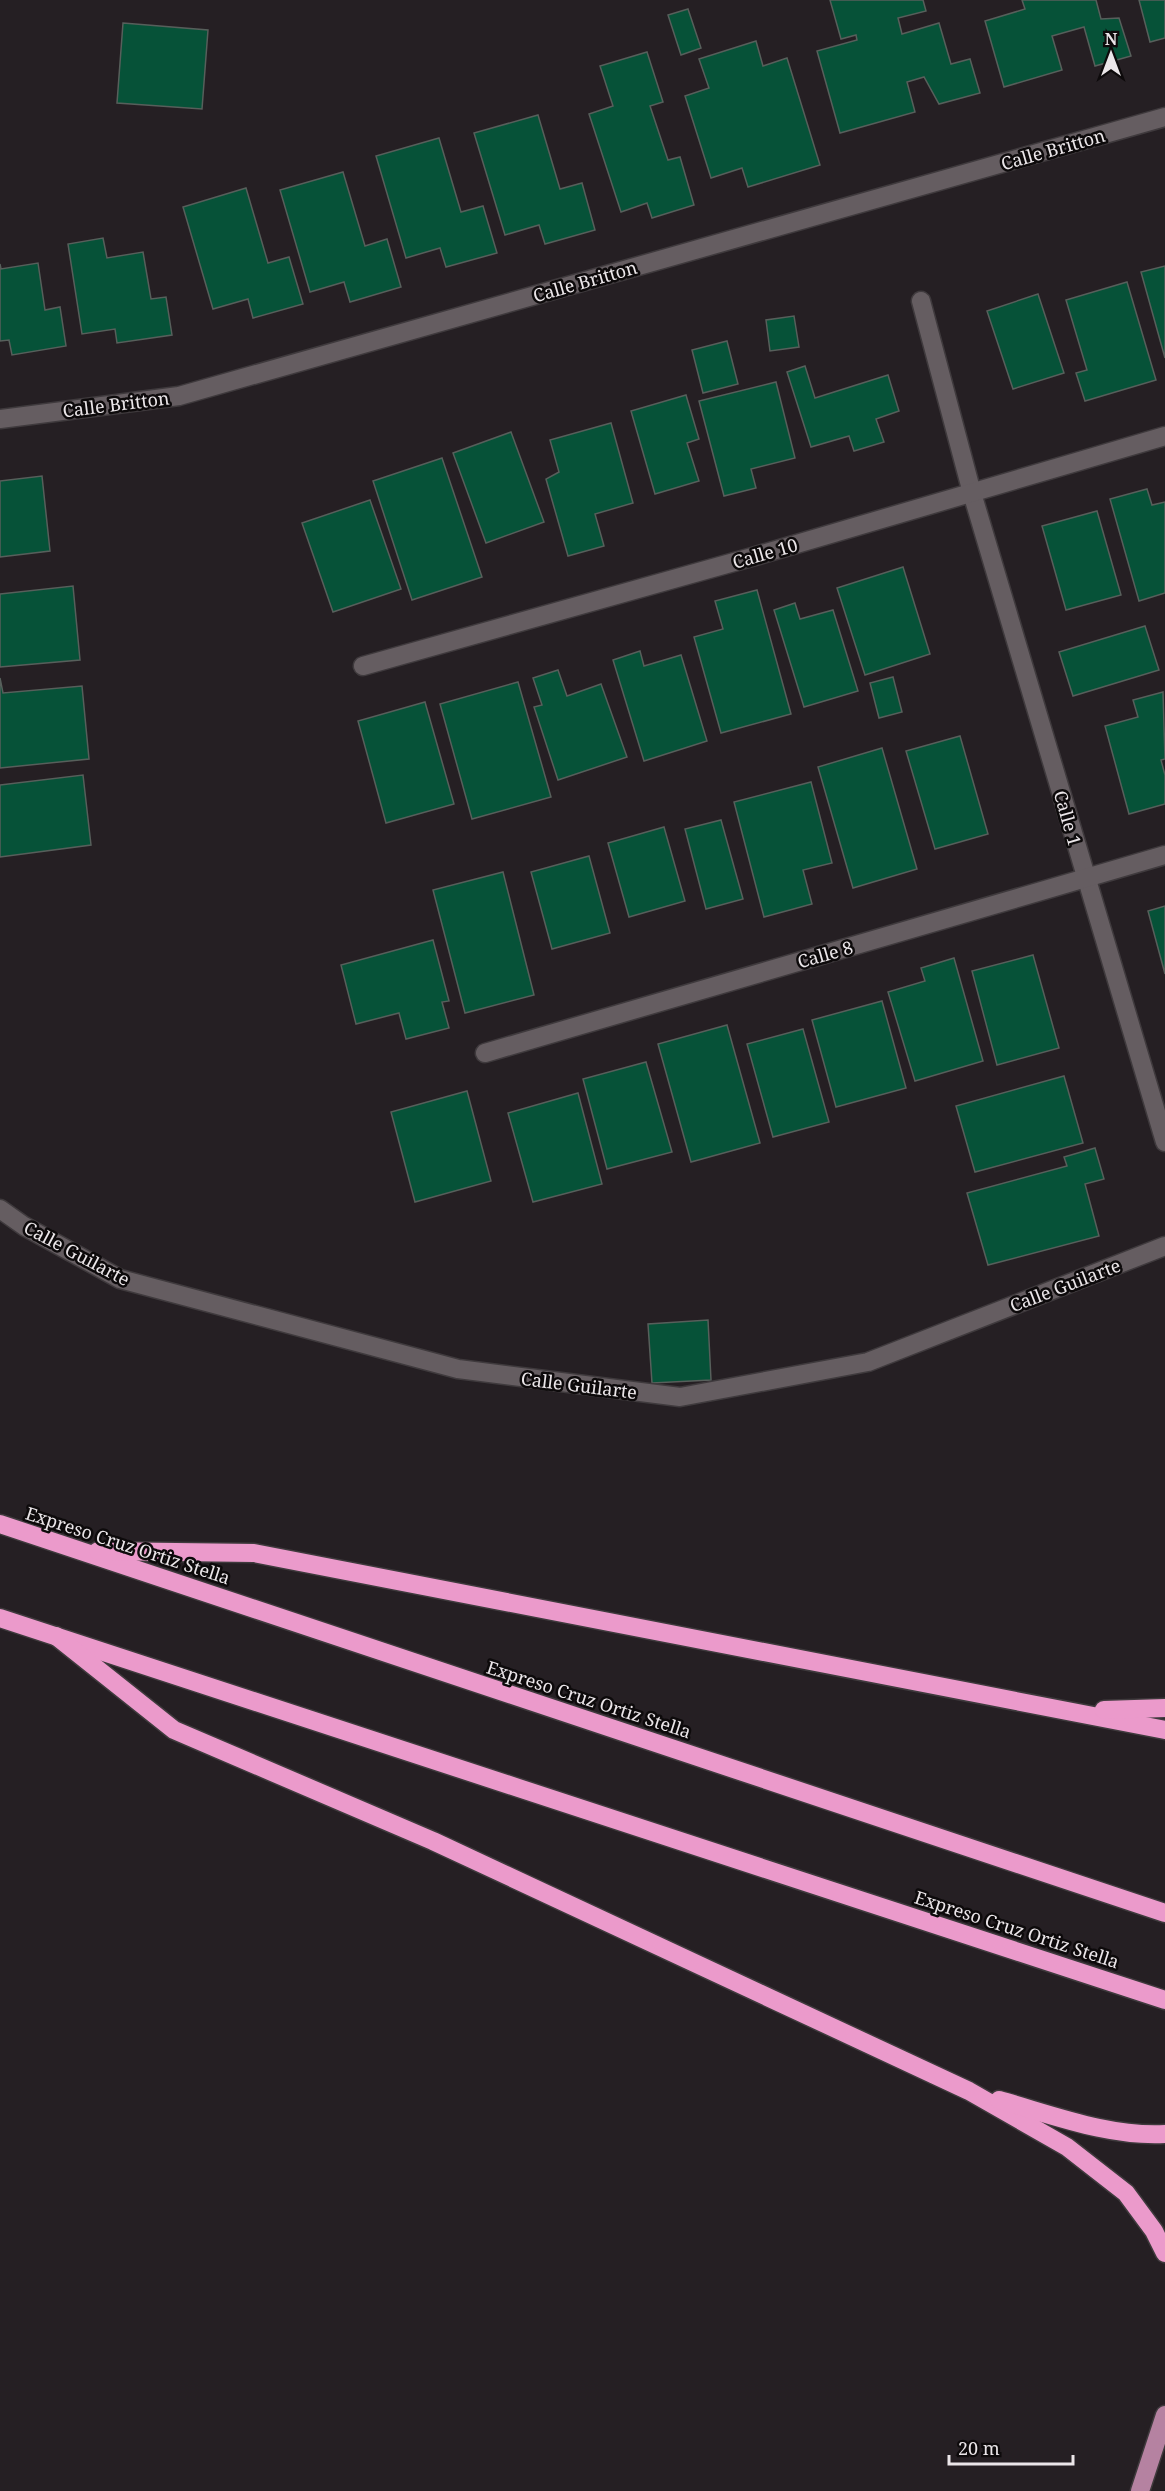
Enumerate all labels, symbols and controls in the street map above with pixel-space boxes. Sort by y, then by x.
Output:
north arrow [1081,24,1141,84]
text: N [1105,28,1118,50]
street label: Calle Britton [998,123,1108,175]
street label: Calle Britton [530,255,640,307]
street label: Calle Britton [61,386,171,422]
street label: Calle 10 [730,532,800,574]
street label: Calle 1 [1049,787,1087,849]
street label: Calle 8 [794,935,856,973]
street label: Calle Guilarte [20,1215,134,1291]
street label: Calle Guilarte [1006,1253,1124,1317]
street label: Calle Guilarte [520,1366,638,1404]
street label: Expreso Cruz Ortiz Stella [23,1501,233,1589]
street label: Expreso Cruz Ortiz Stella [484,1655,694,1743]
street label: Expreso Cruz Ortiz Stella [912,1885,1122,1973]
scale bar [949,2428,1074,2466]
text: 20 m [958,2436,1000,2460]

